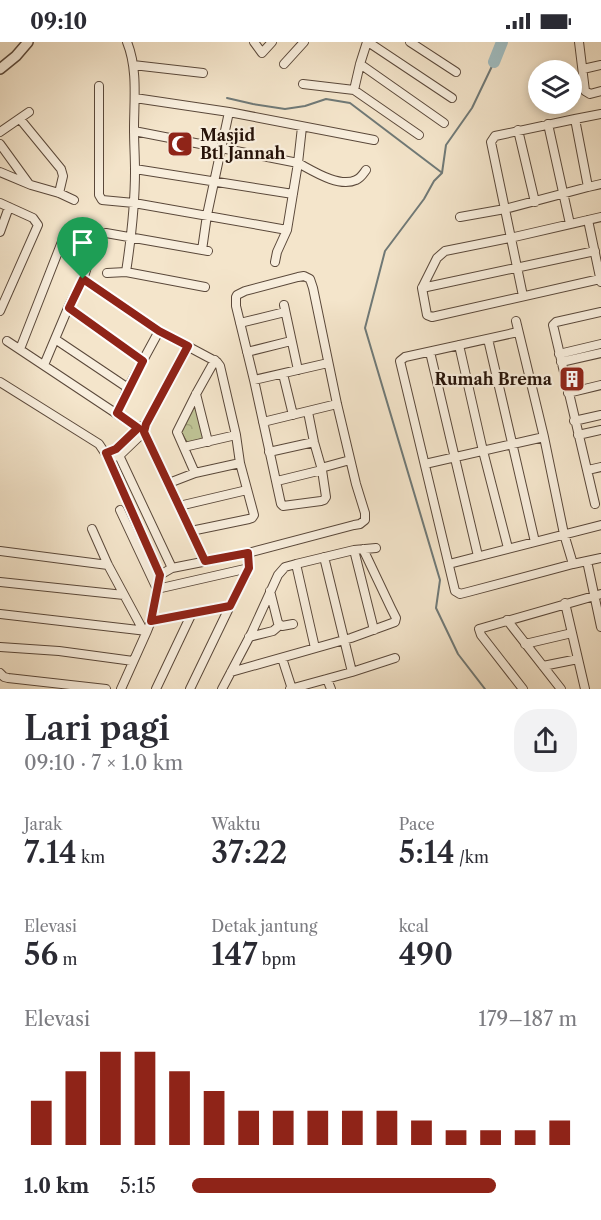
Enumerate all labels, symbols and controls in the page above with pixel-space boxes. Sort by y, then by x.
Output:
text: 09:10 [30,8,87,35]
map controls [528,60,582,114]
button: layers [528,60,582,114]
place label: Masjid Btl Jannah [200,125,285,163]
mosque icon: Masjid Btl Jannah [165,129,195,159]
pin [57,217,108,279]
icon: arrive [66,226,99,259]
building icon: Rumah Brema [557,364,587,394]
place label: Rumah Brema [435,369,553,389]
text: Lari pagi [24,708,170,749]
button: share [514,709,577,772]
text: 09:10 · 7 × 1.0 km [24,751,183,775]
text: Jarak [24,814,62,834]
text: Waktu [211,814,261,834]
text: Pace [399,814,435,834]
text: 7.14 [24,834,77,871]
text: 37:22 [211,834,287,871]
text: 5:14 [399,834,455,871]
text: km [77,847,105,867]
text: /km [455,847,489,867]
text: Elevasi [24,916,77,936]
text: Detak jantung [211,916,318,936]
text: kcal [399,916,429,936]
text: 56 [24,936,58,973]
text: 147 [211,936,258,973]
text: 490 [399,936,453,973]
text: m [58,949,77,969]
text: bpm [258,949,296,969]
text: Elevasi [24,1007,90,1031]
text: 179–187 m [478,1007,577,1031]
text: 1.0 km [24,1174,89,1198]
text: 5:15 [120,1174,156,1198]

